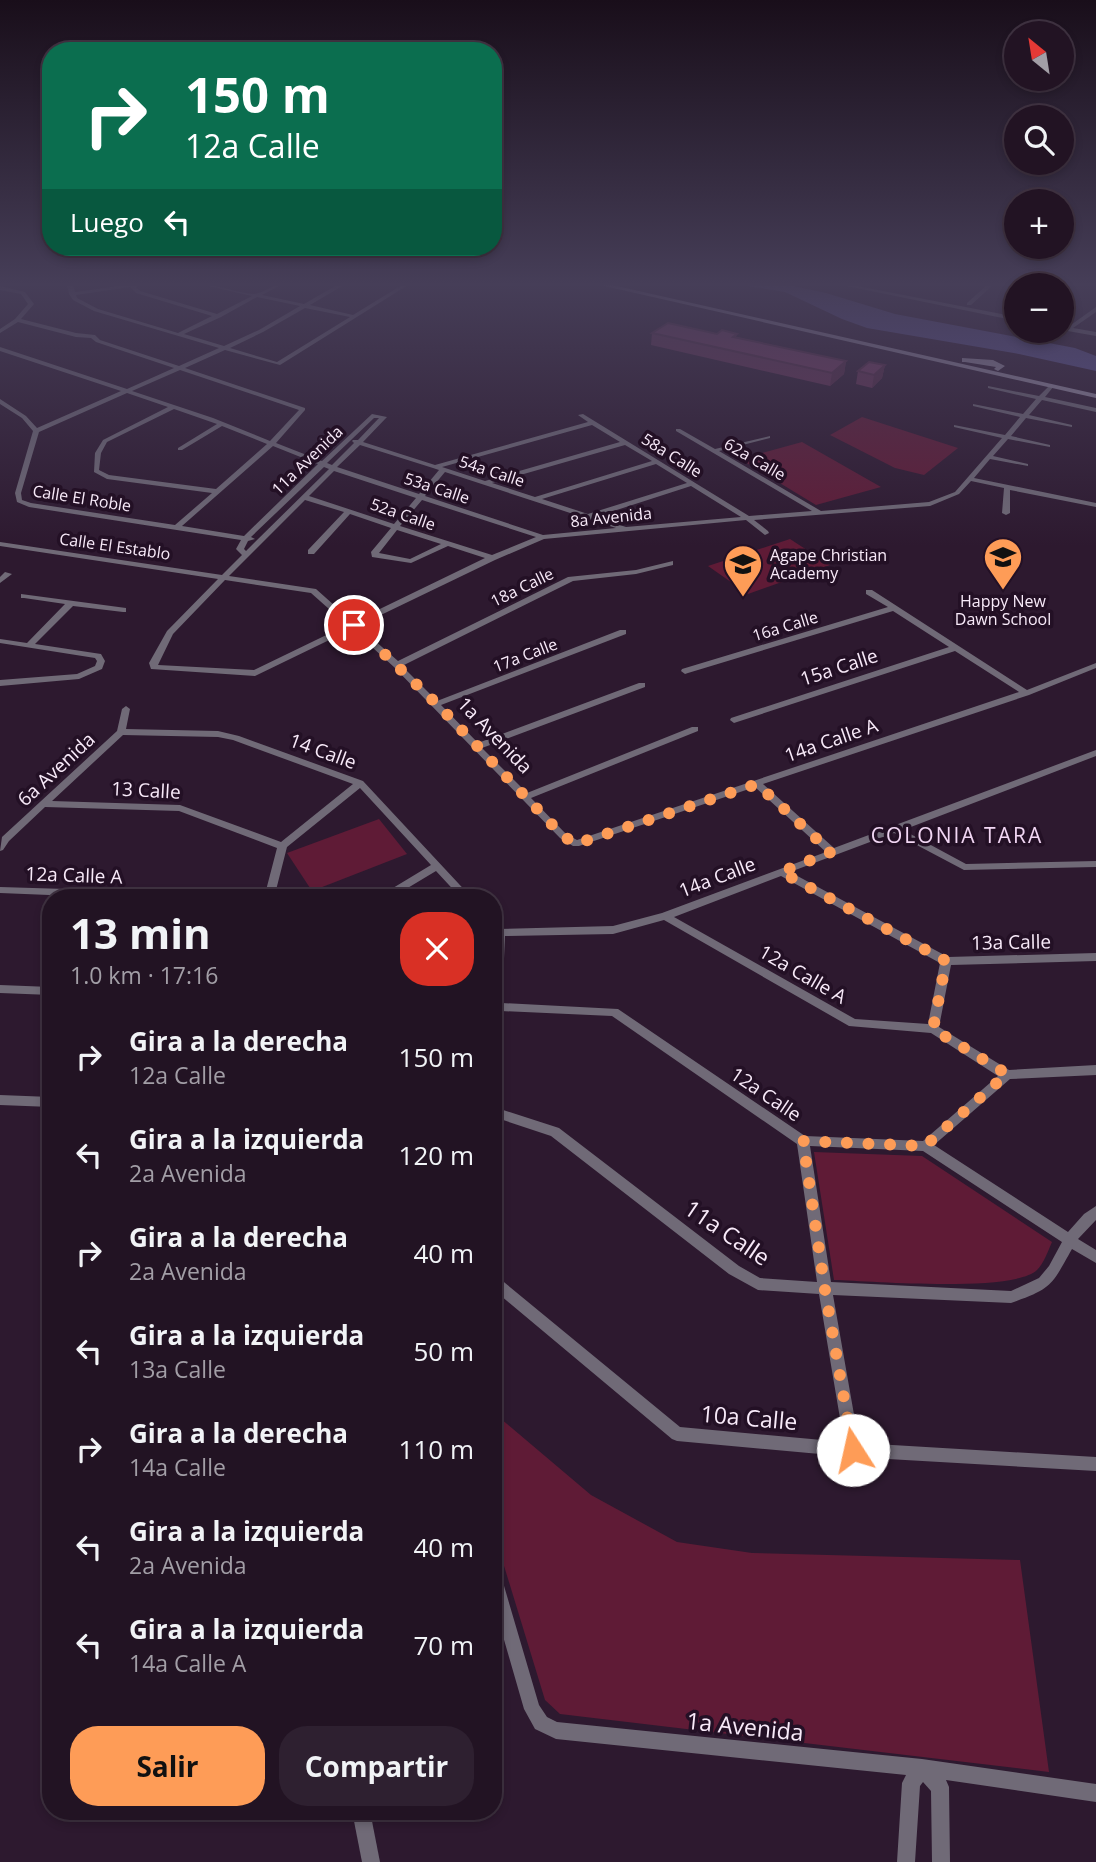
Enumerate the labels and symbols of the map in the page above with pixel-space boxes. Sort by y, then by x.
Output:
north arrow [1004,21,1074,91]
street label: 11a Avenida [267,420,347,500]
street label: 58a Calle [638,428,706,482]
street label: 62a Calle [720,433,790,485]
street label: 54a Calle [457,450,527,492]
street label: 53a Calle [402,467,472,509]
street label: Calle El Roble [31,479,133,517]
street label: 52a Calle [368,493,438,535]
street label: 8a Avenida [569,502,653,532]
street label: Calle El Establo [58,527,172,565]
school or university icon: Happy New Dawn School [982,536,1024,591]
school or university icon: Agape Christian Academy [722,543,764,598]
place label: Agape Christian Academy [770,544,887,584]
street label: 18a Calle [487,562,557,612]
place label: Happy New Dawn School [955,590,1051,630]
pin [324,595,384,655]
street label: 16a Calle [750,606,820,646]
street label: 17a Calle [490,633,560,677]
street label: 15a Calle [797,642,881,692]
street label: 1a Avenida [452,691,538,779]
street label: 14a Calle A [781,712,881,768]
street label: 6a Avenida [12,726,100,812]
street label: 14 Calle [286,727,360,775]
street label: 13 Calle [111,775,181,805]
district label: COLONIA TARA [871,821,1043,849]
street label: 14a Calle [675,851,759,903]
street label: 12a Calle A [25,860,123,890]
street label: 13a Calle [971,928,1051,956]
street label: 12a Calle A [755,938,851,1010]
street label: 12a Calle [726,1061,806,1127]
street label: 11a Calle [678,1192,777,1273]
street label: 10a Calle [699,1397,799,1437]
position arrow [816,1413,890,1487]
street label: 1a Avenida [685,1704,805,1748]

